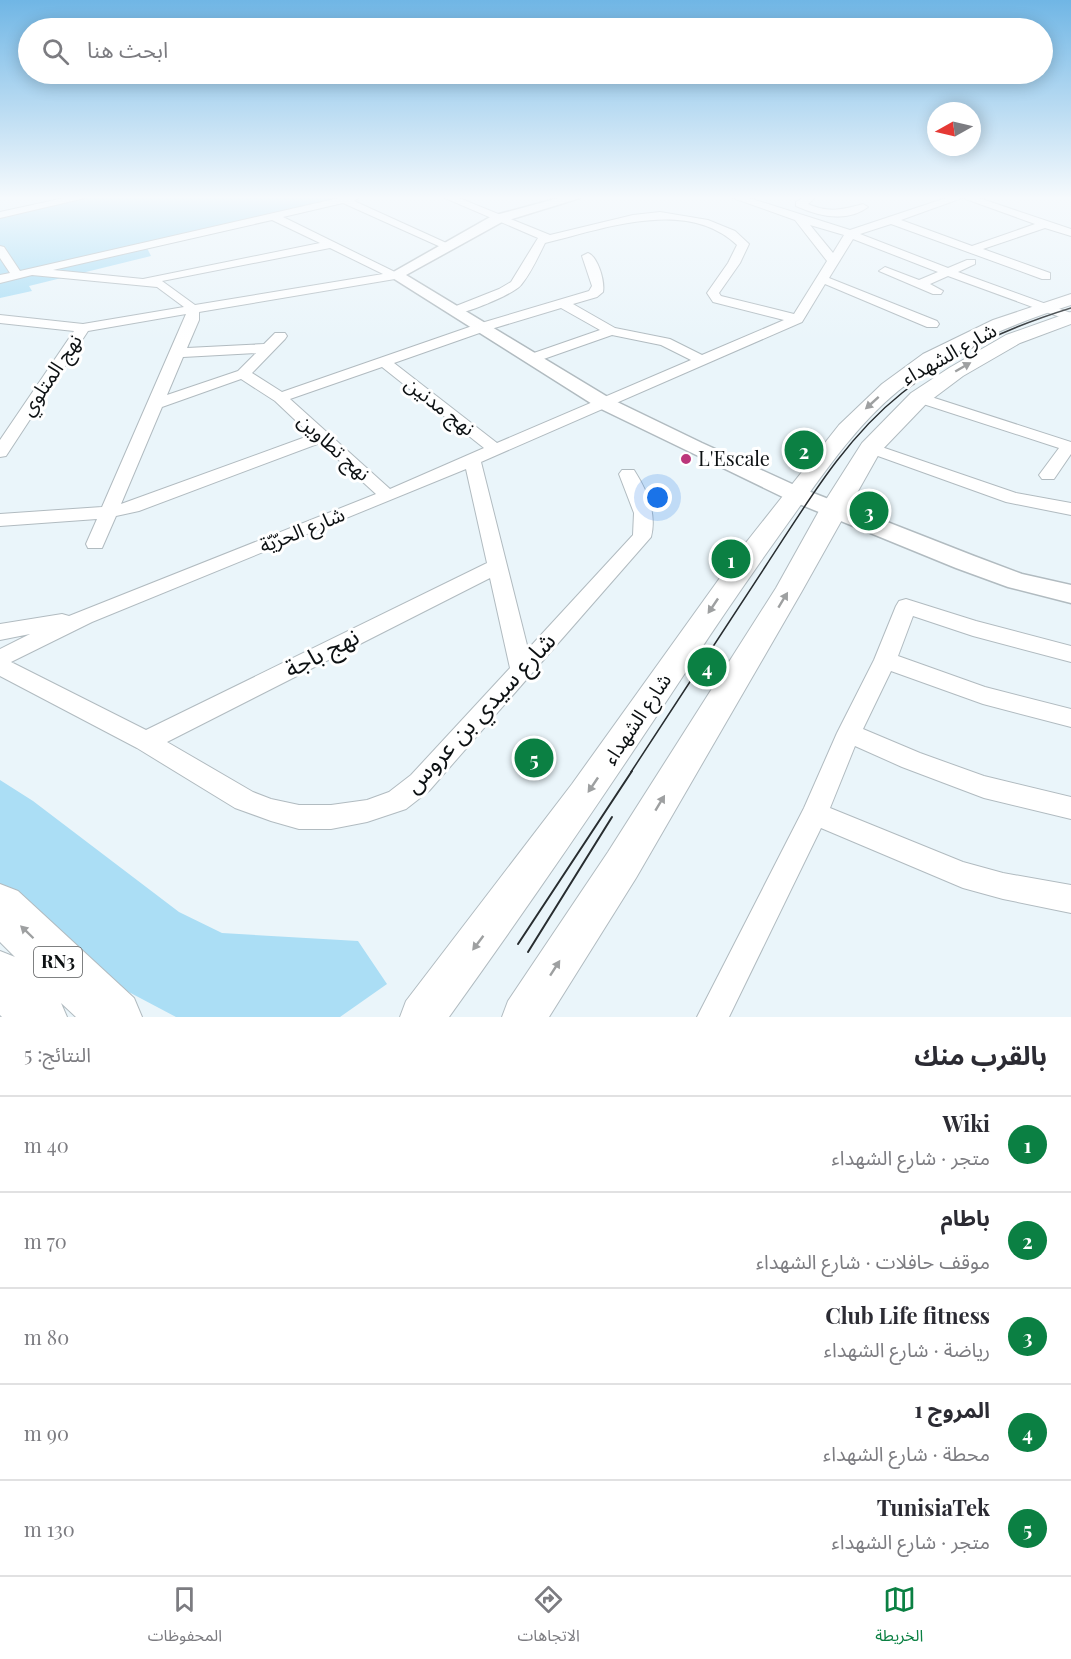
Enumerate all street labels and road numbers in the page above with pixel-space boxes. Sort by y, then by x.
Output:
street label: شارع الشهداء [896,316,1002,392]
street label: نهج المتلوي [13,328,90,422]
street label: نهج مدنين [398,369,482,443]
street label: نهج تطاوين [291,406,377,488]
street label: شارع الحرّيّة [255,499,349,561]
street label: نهج باجة [278,619,365,686]
street label: شارع سيدي بن عروس [396,624,565,802]
street label: شارع الشهداء [595,667,679,771]
road number: RN3 [34,947,82,977]

